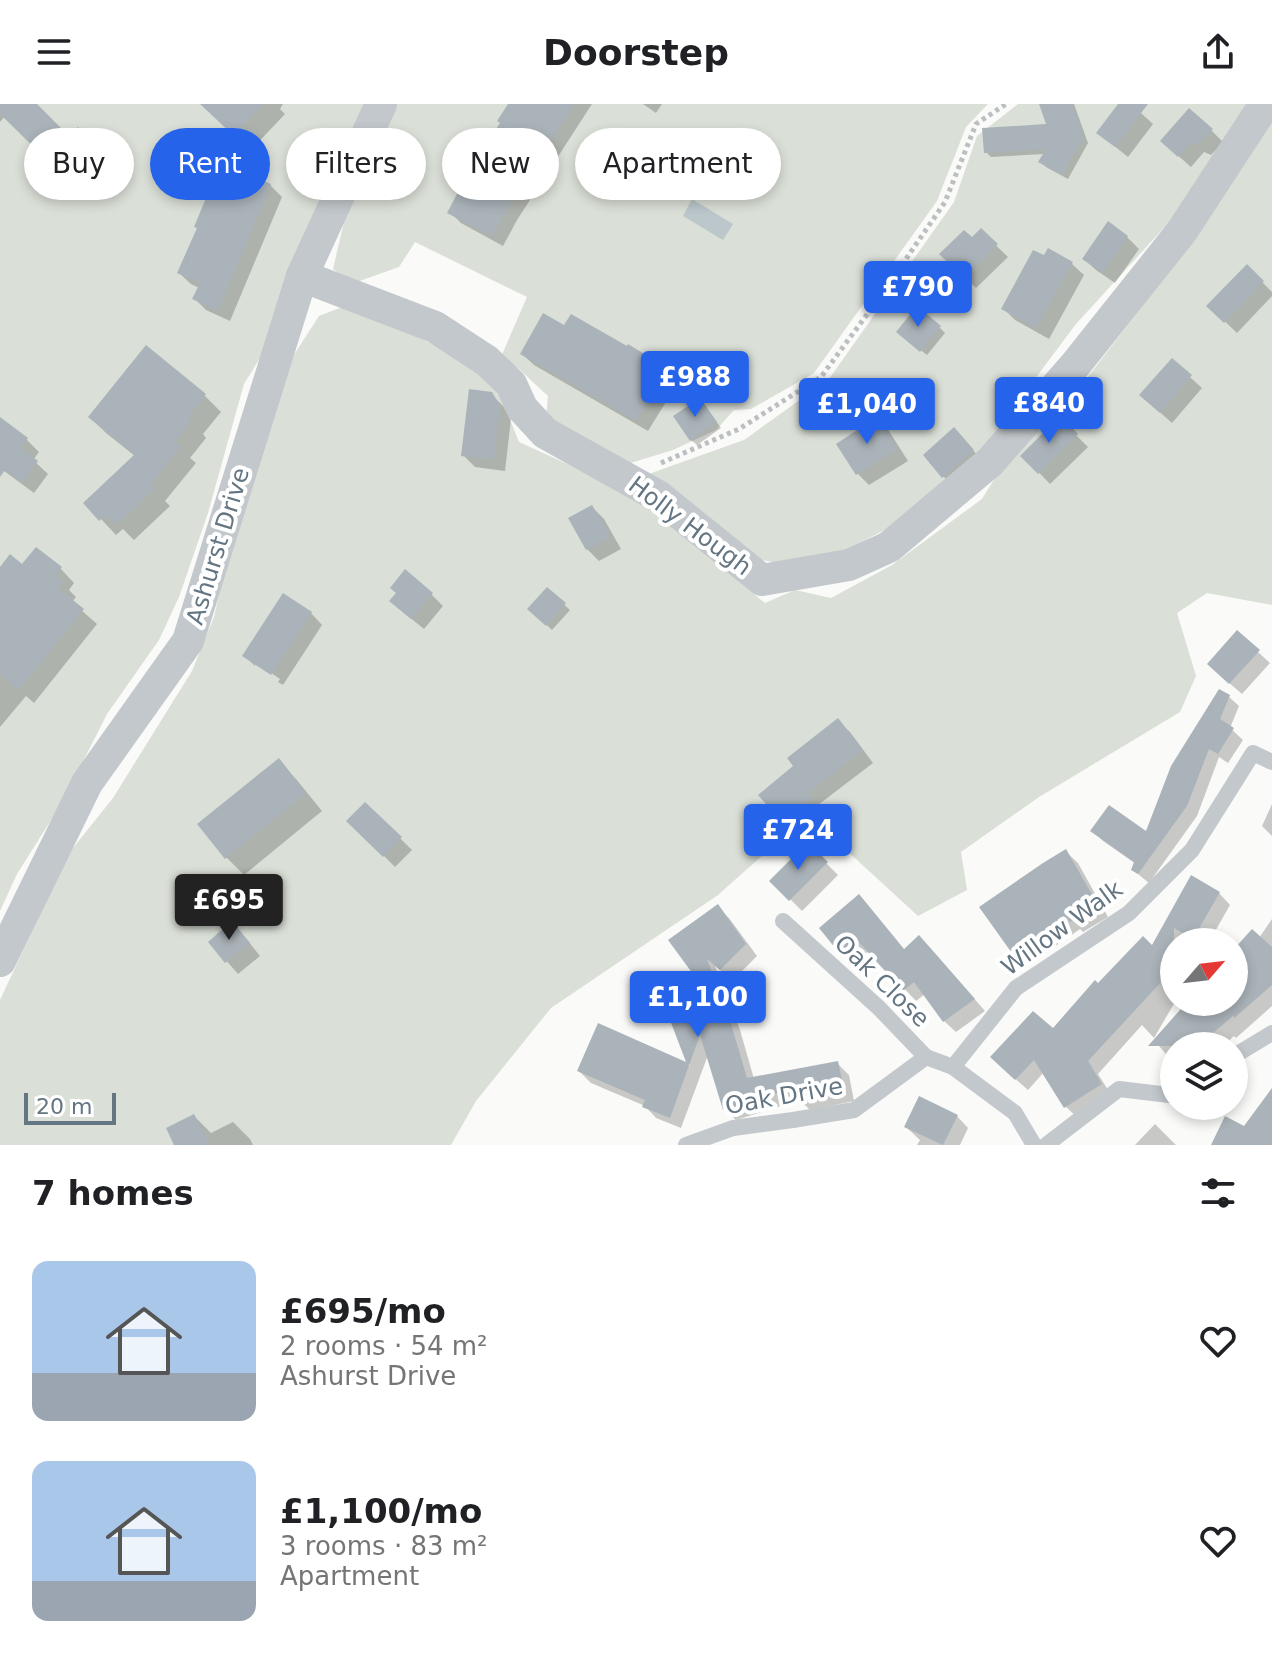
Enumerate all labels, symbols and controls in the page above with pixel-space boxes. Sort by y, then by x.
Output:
icon: menu [32,30,76,74]
icon: share [1196,30,1240,74]
text: Doorstep [543,32,729,73]
chip: Buy [24,128,134,200]
chip: Rent [150,128,270,200]
chip: Filters [286,128,426,200]
chip: New [442,128,559,200]
chip: Apartment [575,128,781,200]
pin: £790 [871,261,965,329]
text: £790 [882,272,954,302]
pin: £988 [648,351,742,419]
text: £988 [659,362,731,392]
pin: £840 [1002,377,1096,445]
pin: £1,040 [802,378,932,446]
text: £840 [1013,388,1085,418]
text: £1,040 [817,389,917,419]
street label: Ashurst Drive [181,464,255,628]
street label: Holly Hough [623,471,757,581]
pin: £724 [751,804,845,872]
text: £724 [762,815,834,845]
pin: £695 [182,874,276,942]
street label: Willow Walk [996,875,1128,981]
text: £695 [193,885,265,915]
north arrow [1160,928,1248,1016]
map controls [1160,928,1248,1120]
street label: Oak Close [829,929,935,1033]
pin: £1,100 [633,971,763,1039]
text: £1,100 [648,982,748,1012]
button: layers [1160,1032,1248,1120]
street label: Oak Drive [723,1072,845,1120]
scale bar [24,1089,116,1125]
text: 20 m [36,1094,92,1119]
icon: filters [1196,1171,1240,1215]
text: 7 homes [32,1173,194,1213]
text: £695/mo [280,1291,446,1331]
icon: home [96,1293,192,1389]
icon: heart [1196,1319,1240,1363]
text: 2 rooms · 54 m² [280,1331,488,1361]
text: Ashurst Drive [280,1361,456,1391]
text: £1,100/mo [280,1491,482,1531]
icon: home [96,1493,192,1589]
icon: heart [1196,1519,1240,1563]
text: 3 rooms · 83 m² [280,1531,488,1561]
text: Apartment [280,1561,419,1591]

